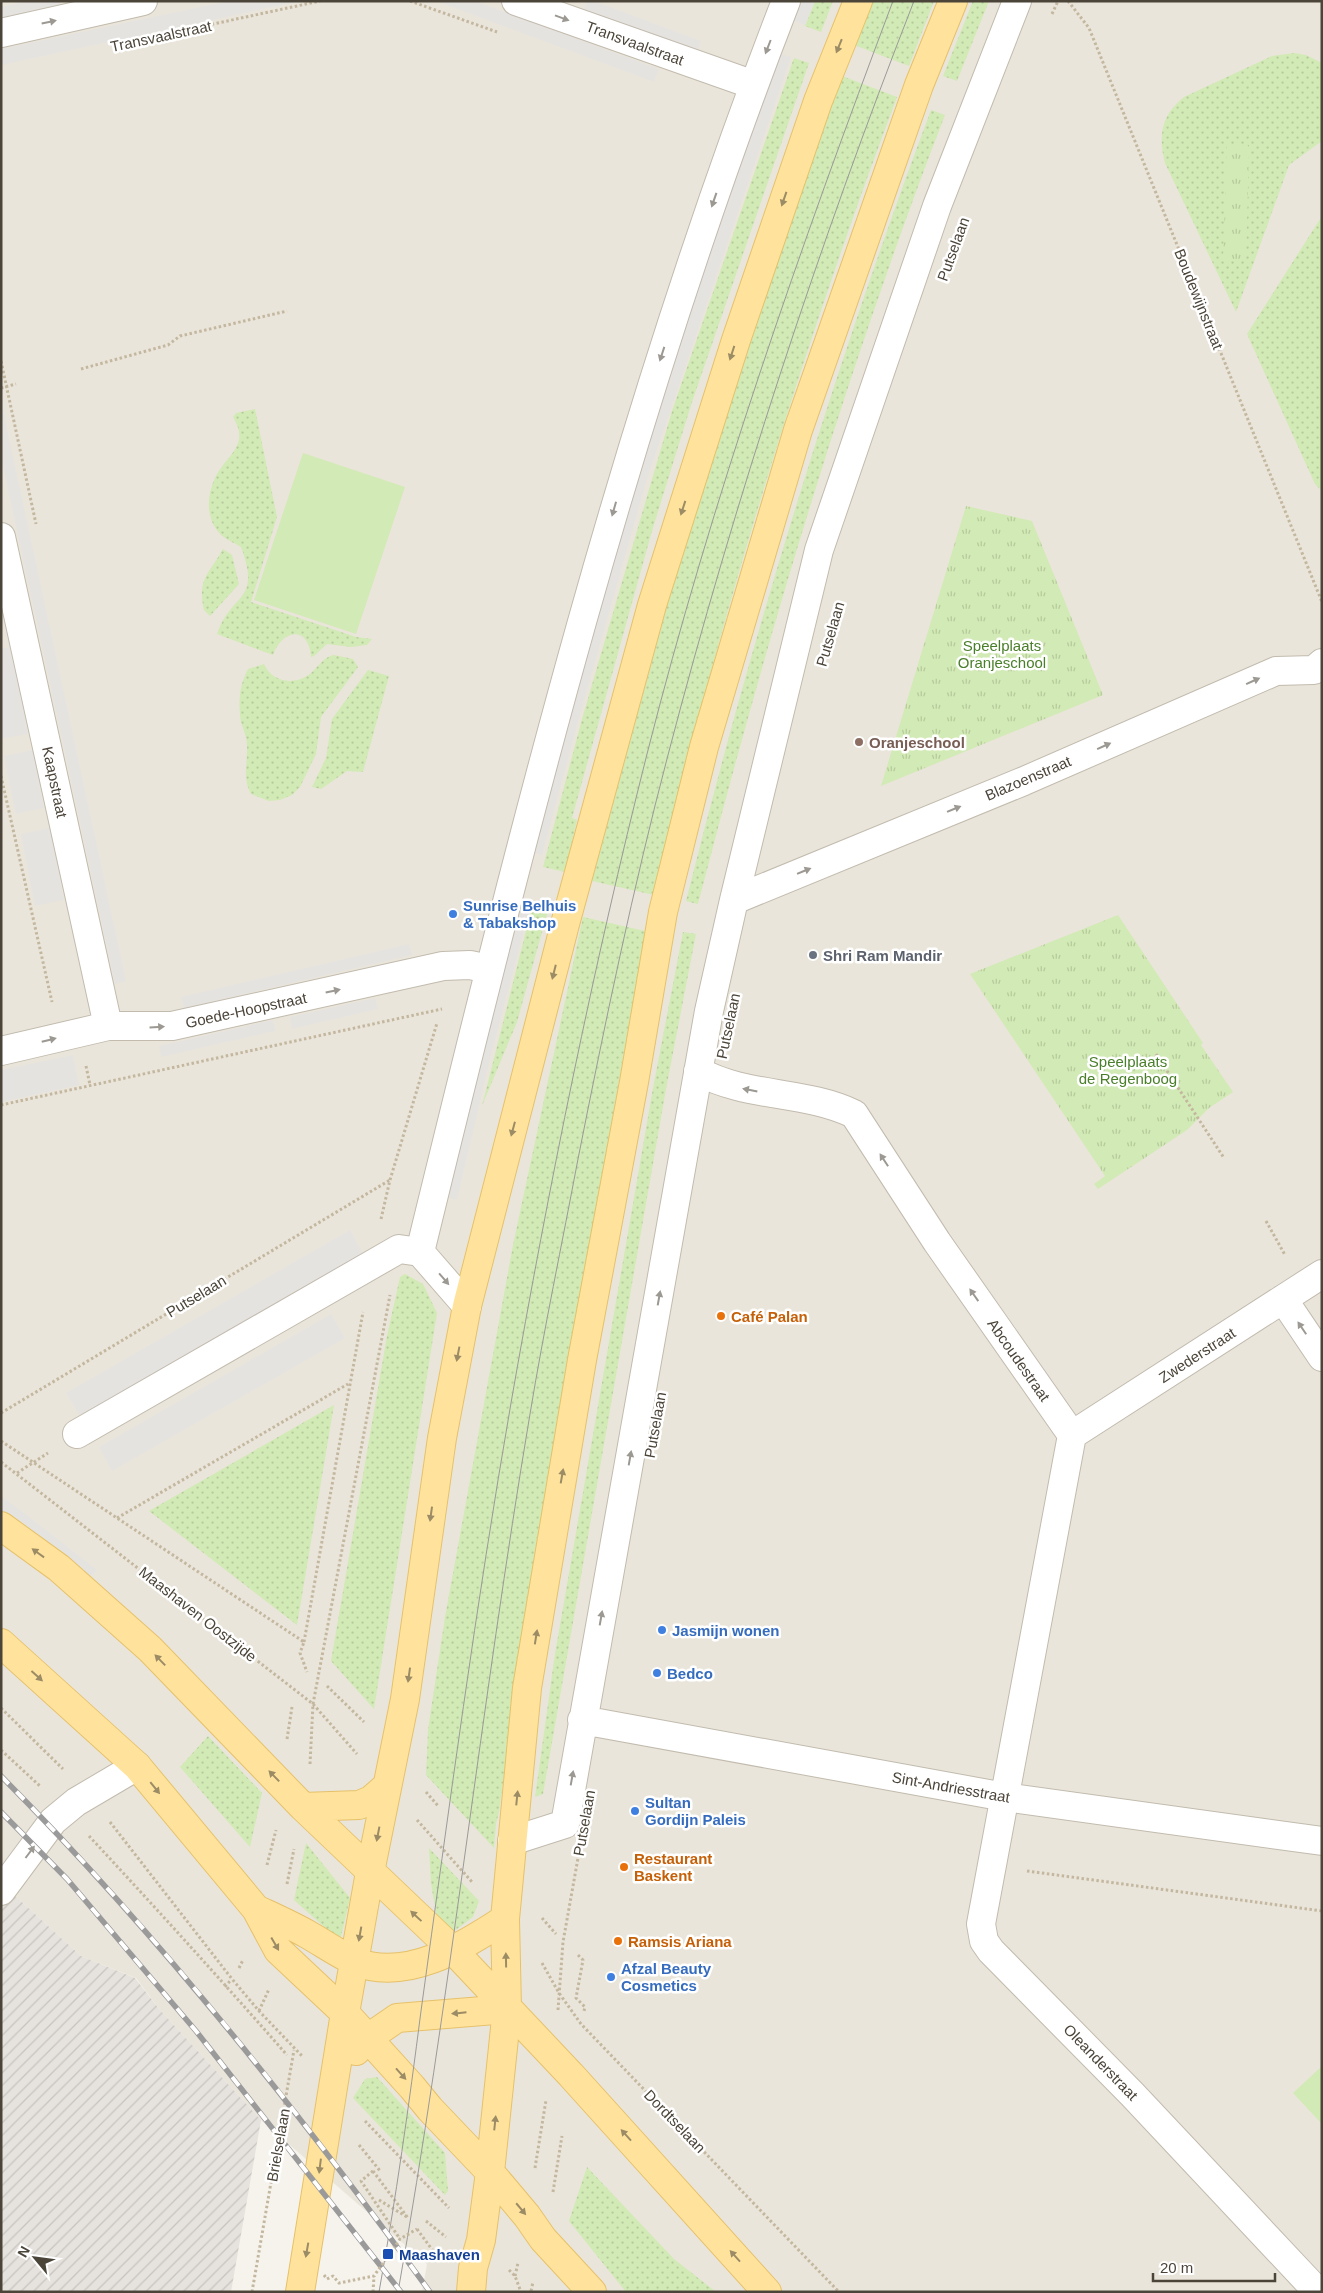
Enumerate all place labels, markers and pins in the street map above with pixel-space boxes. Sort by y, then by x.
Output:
place label: Oranjeschool [869,734,965,751]
marker: Oranjeschool [853,736,865,748]
place label: Sunrise Belhuis & Tabakshop [463,897,576,931]
marker: Sunrise Belhuis & Tabakshop [447,908,459,920]
place label: Shri Ram Mandir [823,947,942,964]
marker: Shri Ram Mandir [807,949,819,961]
place label: Café Palan [731,1308,808,1325]
marker: Café Palan [715,1310,727,1322]
place label: Jasmijn wonen [672,1622,780,1639]
marker: Jasmijn wonen [656,1624,668,1636]
place label: Bedco [667,1665,713,1682]
marker: Bedco [651,1667,663,1679]
place label: Sultan Gordijn Paleis [645,1794,746,1828]
marker: Sultan Gordijn Paleis [629,1805,641,1817]
place label: Restaurant Baskent [634,1850,712,1884]
marker: Restaurant Baskent [618,1861,630,1873]
place label: Ramsis Ariana [628,1933,732,1950]
marker: Ramsis Ariana [612,1935,624,1947]
place label: Afzal Beauty Cosmetics [621,1960,712,1994]
marker: Afzal Beauty Cosmetics [605,1971,617,1983]
place label: Maashaven [399,2246,480,2263]
marker: Maashaven [381,2247,395,2261]

